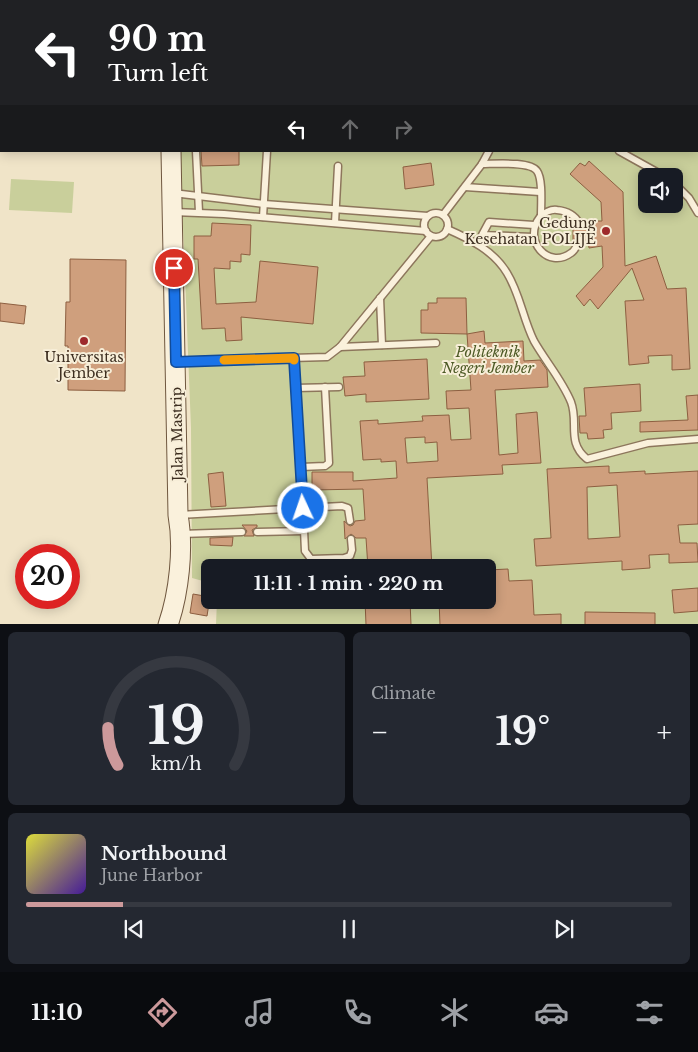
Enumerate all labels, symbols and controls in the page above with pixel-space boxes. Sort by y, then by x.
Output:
text: 90 m [108,17,206,60]
icon: left [25,20,90,85]
text: Turn left [108,60,208,87]
icon: left [283,115,311,143]
icon: ahead [336,115,364,143]
icon: right [389,115,417,143]
map controls [638,168,683,213]
button: sound [638,168,683,213]
place label: Gedung Kesehatan POLIJE [465,214,597,248]
marker: Gedung Kesehatan POLIJE [600,225,612,237]
pin [153,247,195,289]
icon: arrive [160,254,188,282]
marker: Universitas Jember [78,335,90,347]
park label: Politeknik Negeri Jember [441,343,534,377]
place label: Universitas Jember [44,348,124,382]
street label: Jalan Mastrip [167,387,187,483]
position arrow [276,481,328,533]
speed limit sign: 20 [15,544,80,609]
text: 11:11 · 1 min · 220 m [254,572,443,595]
text: Climate [371,683,436,703]
text: 19 [148,694,205,758]
text: 19° [495,708,550,755]
text: − [371,715,389,750]
text: + [657,715,672,750]
text: km/h [151,753,202,775]
text: Northbound [101,842,227,865]
text: June Harbor [101,865,202,885]
icon: previous [120,915,148,943]
icon: pause [335,915,363,943]
icon: next [550,915,578,943]
icon: directions [145,995,180,1030]
icon: music [242,995,277,1030]
icon: phone [340,995,375,1030]
icon: climate [437,995,472,1030]
icon: car [534,995,569,1030]
icon: filters [632,995,667,1030]
text: 11:10 [31,999,83,1026]

